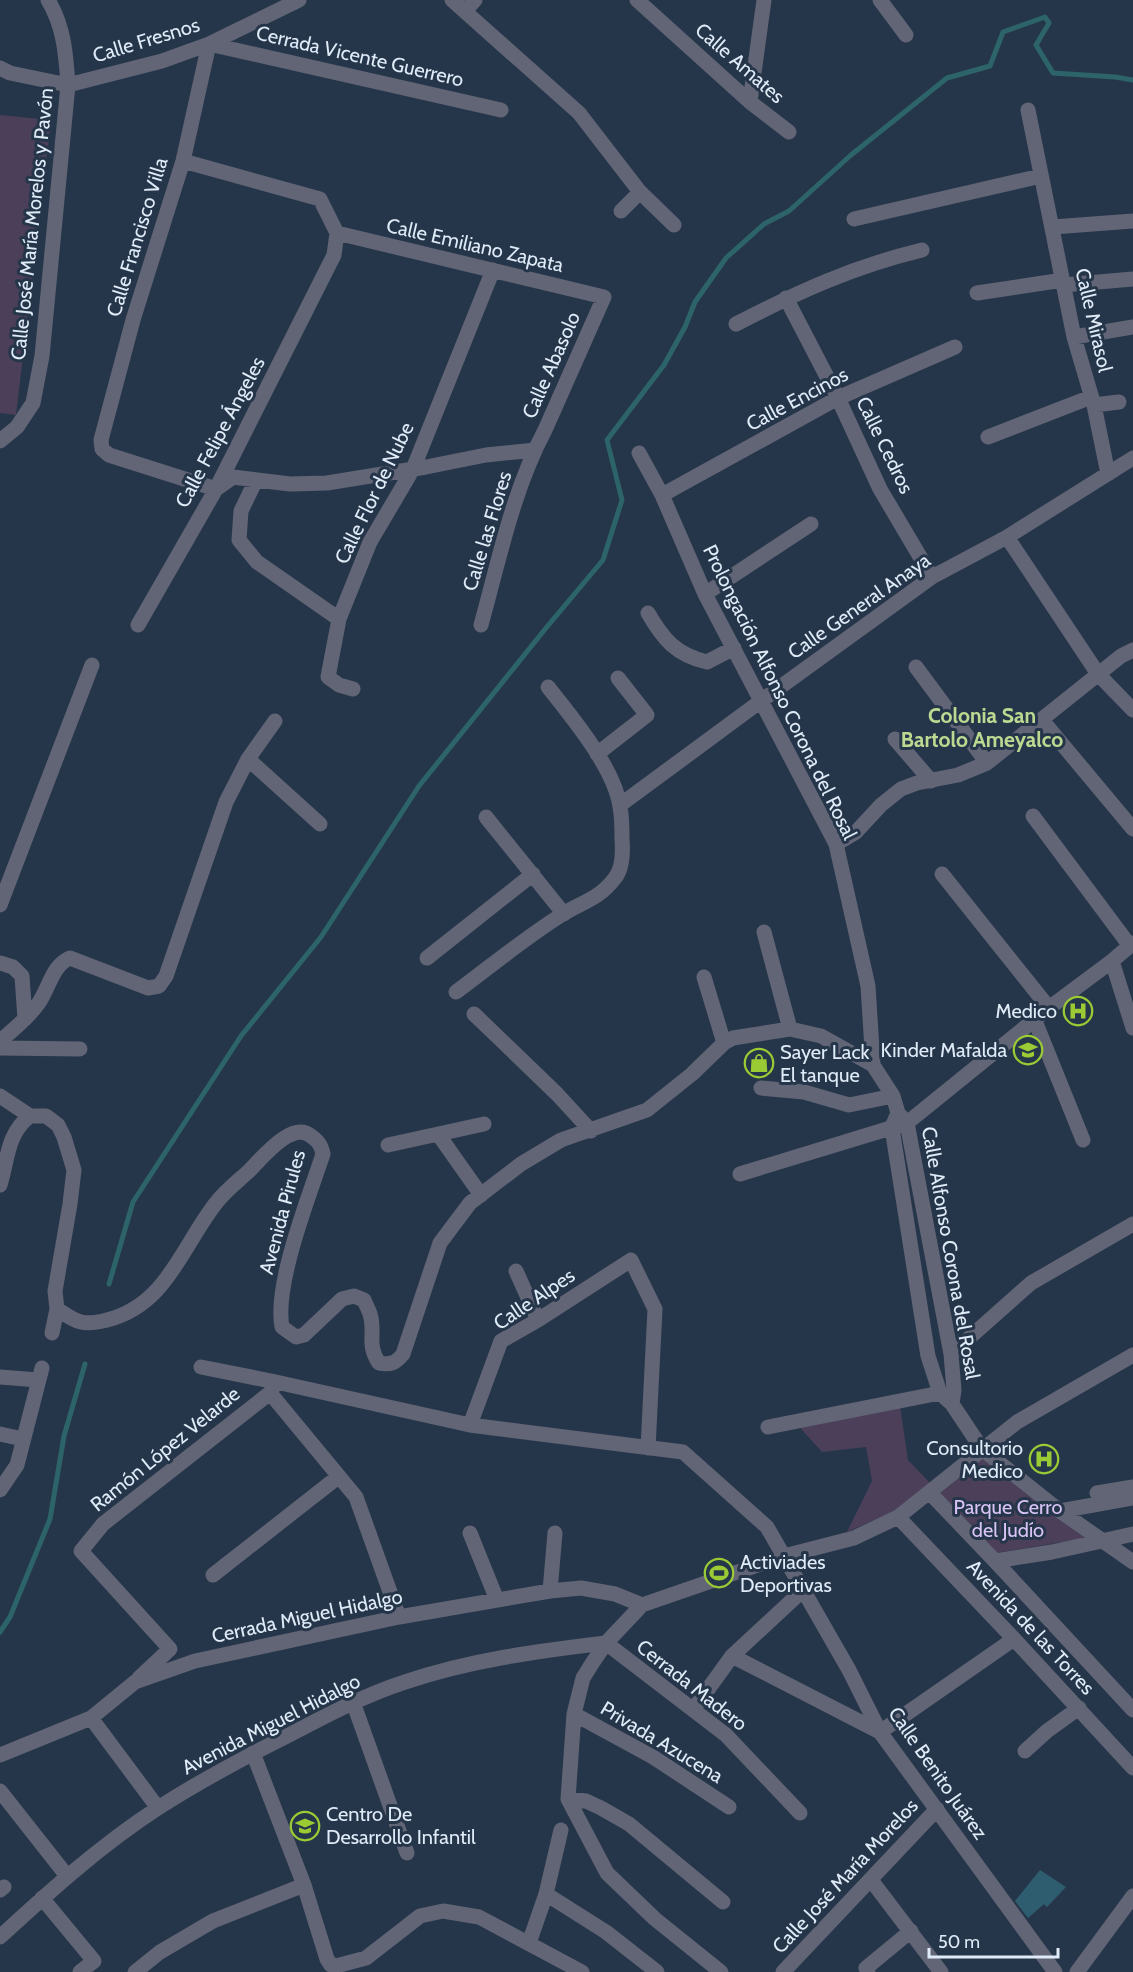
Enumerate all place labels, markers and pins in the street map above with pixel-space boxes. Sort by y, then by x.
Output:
hospital icon: Medico [1062,995,1094,1027]
place label: Medico [995,999,1057,1023]
school or university icon: Kinder Mafalda [1012,1034,1044,1066]
place label: Kinder Mafalda [881,1038,1007,1062]
place label: Sayer Lack El tanque [780,1040,870,1087]
shop icon: Sayer Lack El tanque [743,1047,775,1079]
place label: Consultorio Medico [926,1436,1023,1483]
hospital icon: Consultorio Medico [1028,1443,1060,1475]
place label: Activiades Deportivas [740,1550,832,1597]
sports icon: Activiades Deportivas [703,1557,735,1589]
place label: Centro De Desarrollo Infantil [326,1802,476,1849]
school or university icon: Centro De Desarrollo Infantil [289,1810,321,1842]

